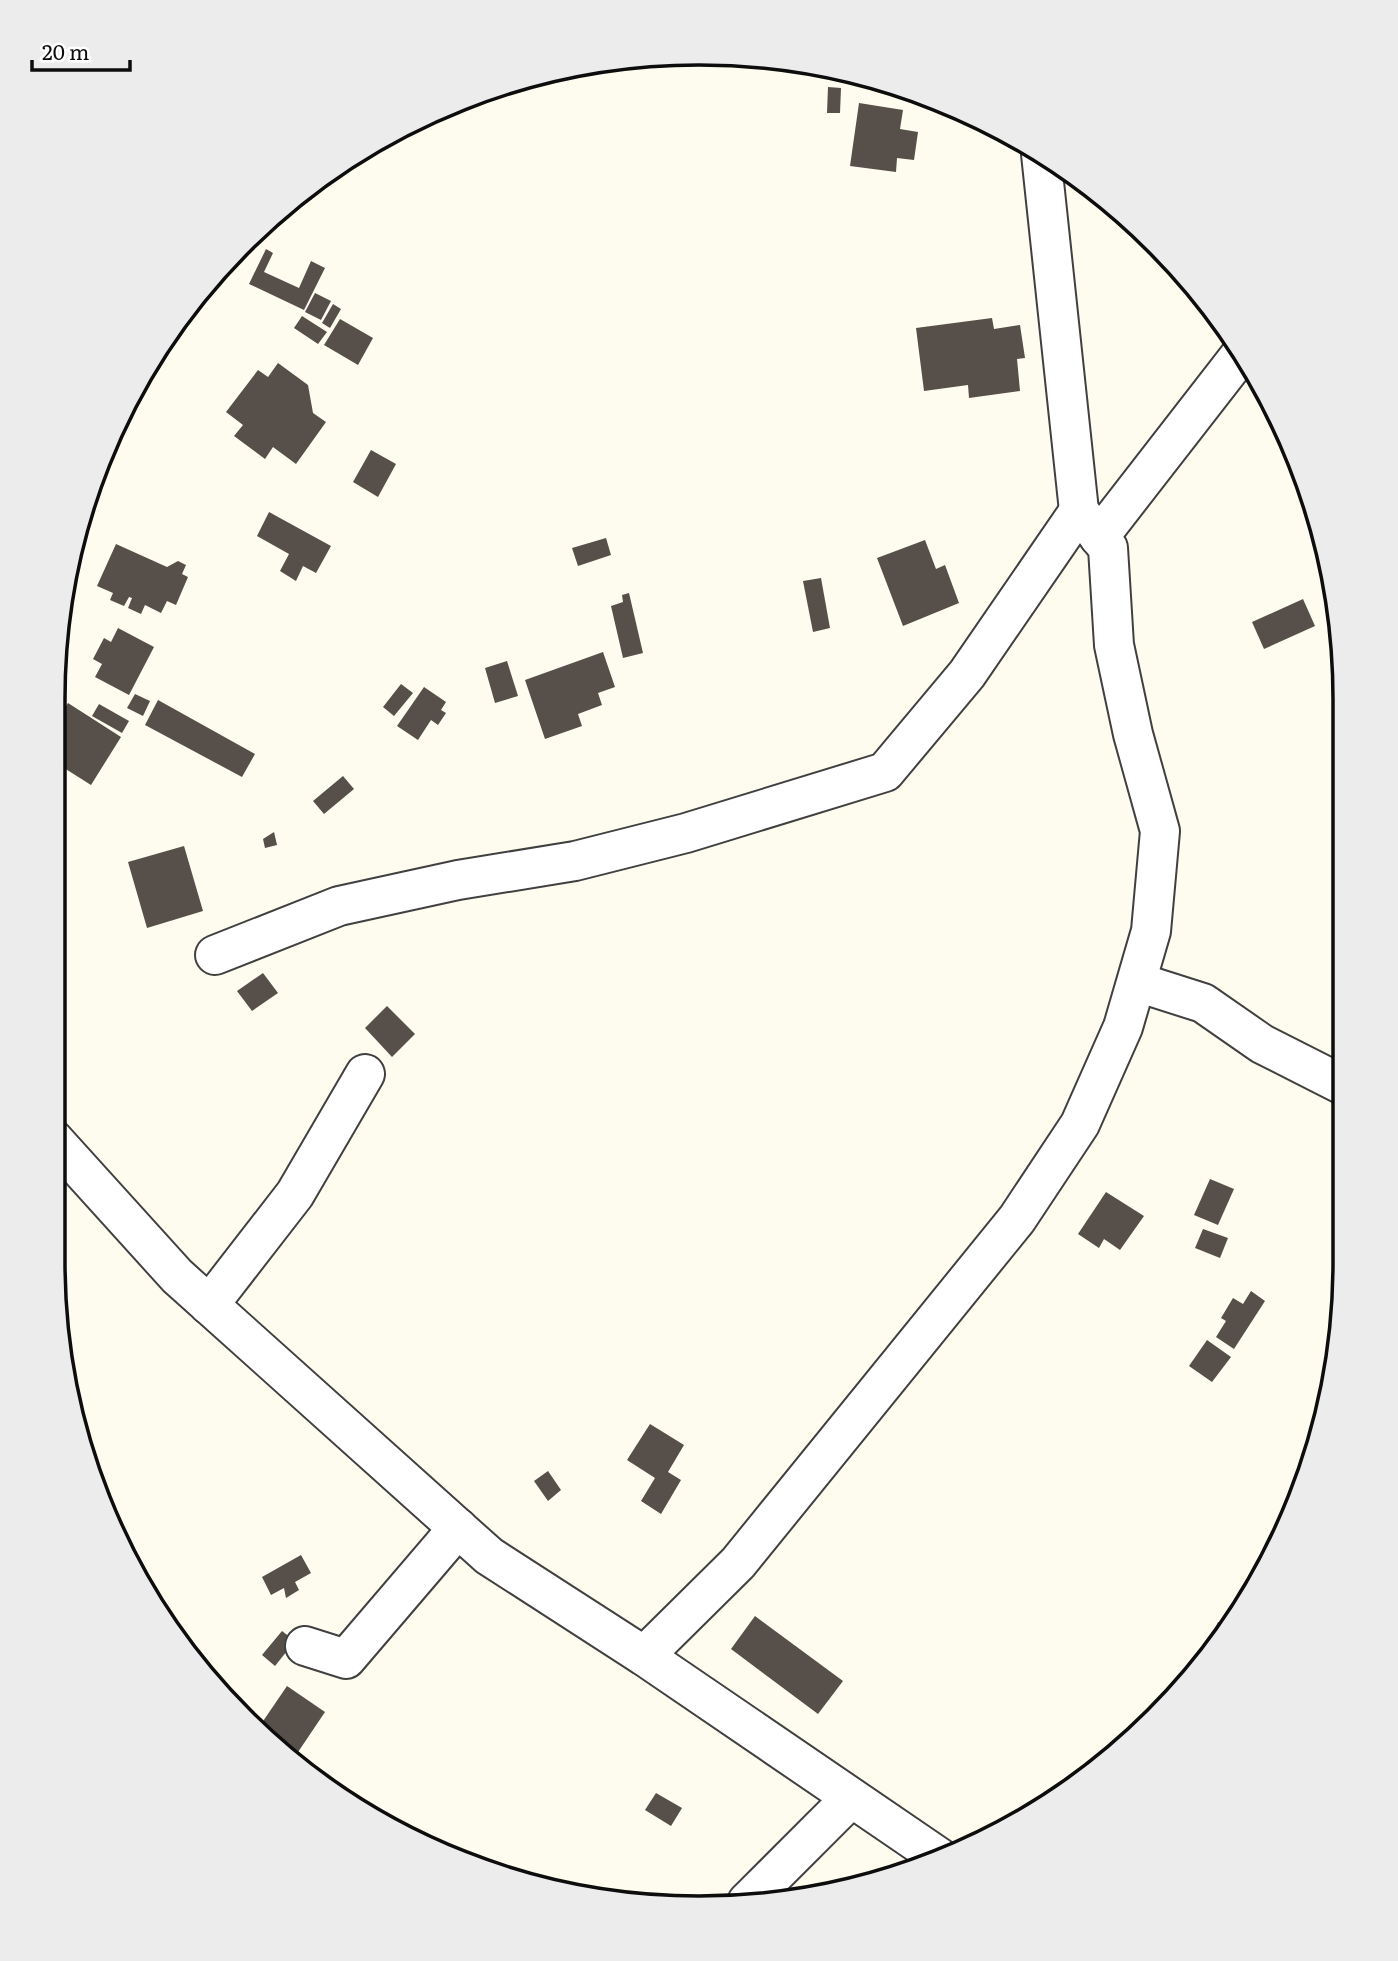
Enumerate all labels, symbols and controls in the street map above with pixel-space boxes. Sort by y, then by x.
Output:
scale bar [32,28,130,72]
text: 20 m [42,35,89,66]

